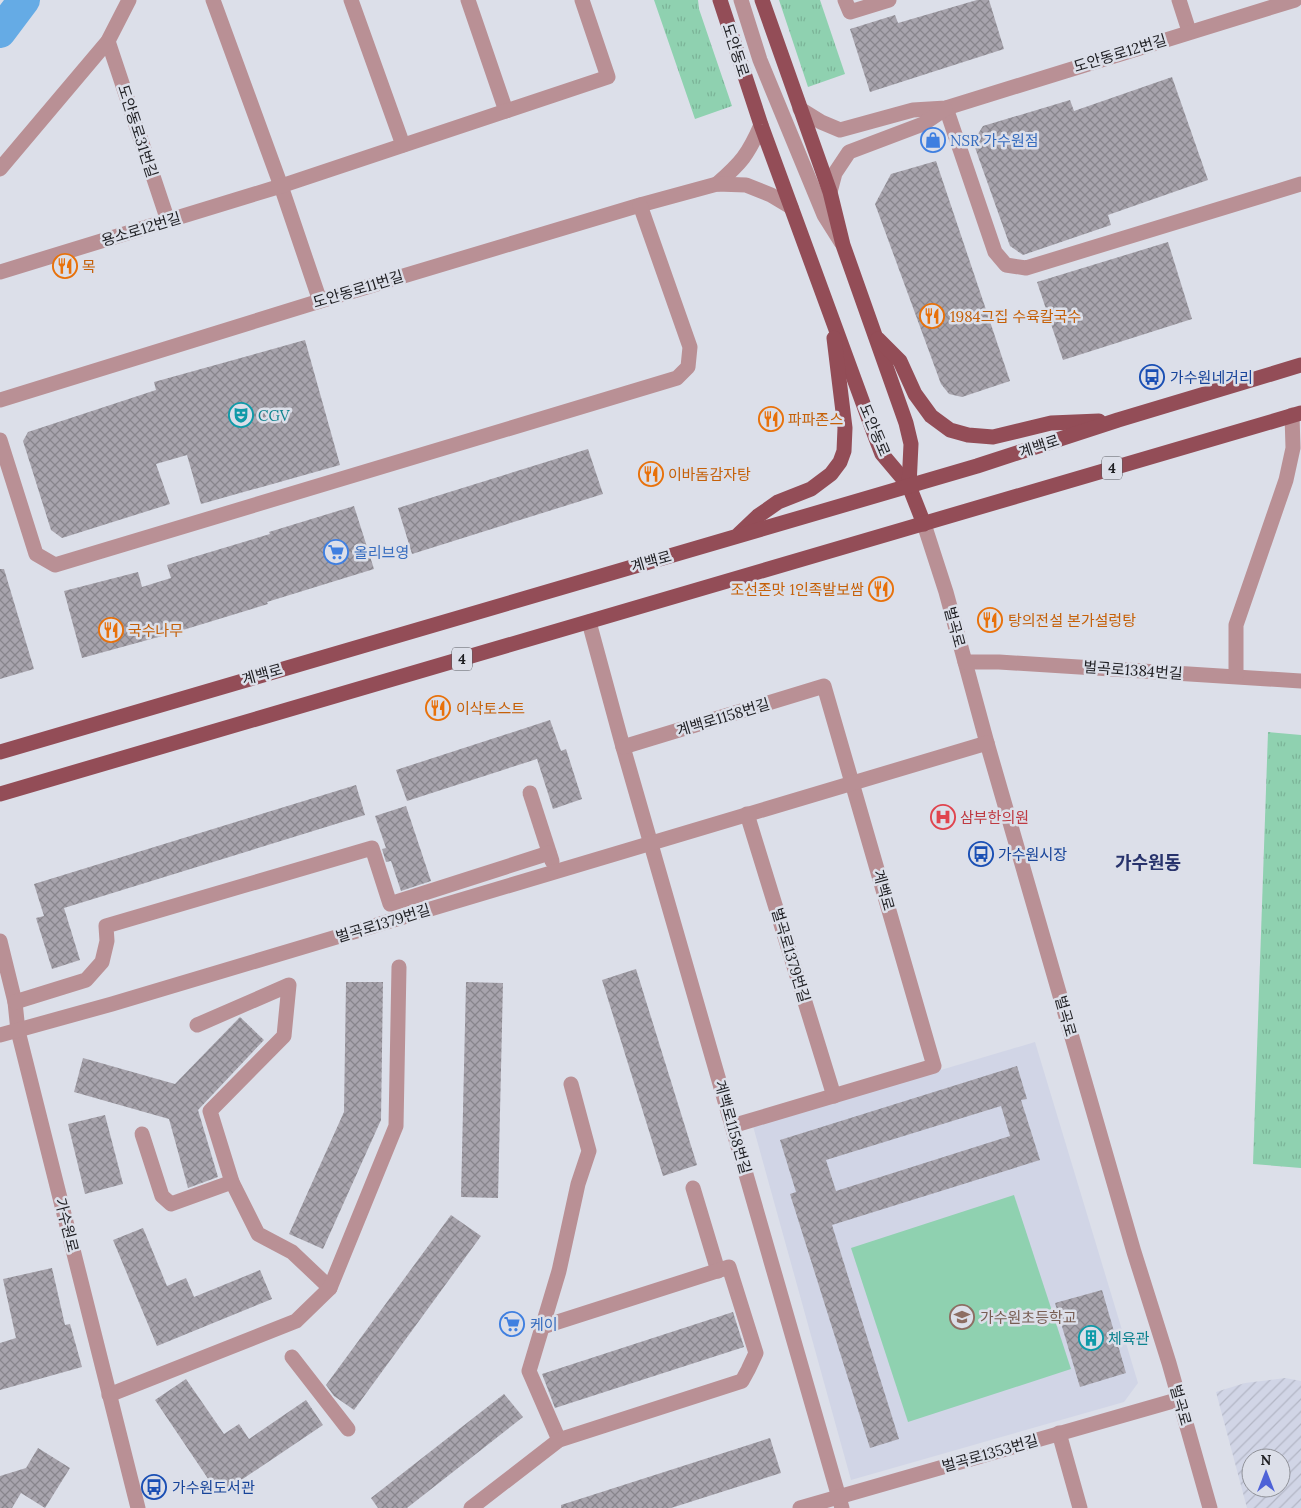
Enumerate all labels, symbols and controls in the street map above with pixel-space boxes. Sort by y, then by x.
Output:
street label: 도안동로 [718,21,754,79]
street label: 도안동로12번길 [1071,30,1169,76]
street label: 도안동로31번길 [114,82,162,180]
shop icon: NSR 가수원점 [920,127,946,153]
place label: NSR 가수원점 [950,131,1039,150]
street label: 용소로12번길 [99,208,183,250]
restaurant icon: 목 [52,253,78,279]
place label: 목 [82,257,96,276]
street label: 도안동로11번길 [310,266,406,312]
restaurant icon: 1984그집 수육칼국수 [919,303,945,329]
place label: 1984그집 수육칼국수 [950,307,1081,326]
bus stop icon: 가수원네거리 [1139,364,1165,390]
place label: 가수원네거리 [1170,368,1253,387]
street label: 도안동로 [855,401,895,459]
theatre icon: CGV [228,402,254,428]
place label: CGV [258,406,291,425]
restaurant icon: 파파존스 [758,406,784,432]
place label: 파파존스 [788,410,843,429]
street label: 계백로 [1016,431,1062,461]
road number: 4 [1102,456,1122,479]
restaurant icon: 이바돔감자탕 [638,461,664,487]
place label: 이바돔감자탕 [668,465,751,484]
supermarket icon: 올리브영 [323,539,349,565]
place label: 올리브영 [354,543,409,562]
street label: 계백로 [628,546,674,576]
restaurant icon: 조선존맛 1인족발보쌈 [868,576,894,602]
place label: 조선존맛 1인족발보쌈 [730,580,864,599]
street label: 벌곡로 [940,605,970,649]
restaurant icon: 탕의전설 본가설렁탕 [977,607,1003,633]
place label: 탕의전설 본가설렁탕 [1008,611,1136,630]
restaurant icon: 국수나무 [98,617,124,643]
place label: 국수나무 [128,621,183,640]
road number: 4 [452,648,472,671]
street label: 벌곡로1384번길 [1083,657,1183,683]
street label: 계백로 [239,659,285,689]
street label: 계백로1158번길 [674,694,772,740]
restaurant icon: 이삭토스트 [425,695,451,721]
place label: 이삭토스트 [456,699,525,718]
hospital icon: 삼부한의원 [930,804,956,830]
place label: 삼부한의원 [960,808,1029,827]
bus stop icon: 가수원시장 [968,841,994,867]
place label: 가수원시장 [998,845,1067,864]
district label: 가수원동 [1115,851,1181,874]
street label: 계백로 [869,867,899,913]
street label: 벌곡로1379번길 [333,900,433,946]
street label: 벌곡로1379번길 [768,905,814,1005]
street label: 벌곡로 [1051,993,1081,1039]
street label: 계백로1158번길 [711,1078,755,1176]
street label: 가수원로 [51,1196,83,1254]
school or university icon: 가수원초등학교 [949,1304,975,1330]
place label: 가수원초등학교 [980,1308,1077,1327]
supermarket icon: 케이 [499,1311,525,1337]
place label: 케이 [530,1315,558,1334]
building icon: 체육관 [1078,1325,1104,1351]
place label: 체육관 [1108,1329,1150,1348]
street label: 벌곡로 [1166,1382,1196,1428]
street label: 벌곡로1353번길 [940,1430,1040,1476]
north arrow [1241,1448,1291,1498]
text: N [1261,1451,1272,1469]
bus stop icon: 가수원도서관 [141,1474,167,1500]
place label: 가수원도서관 [172,1478,255,1497]

